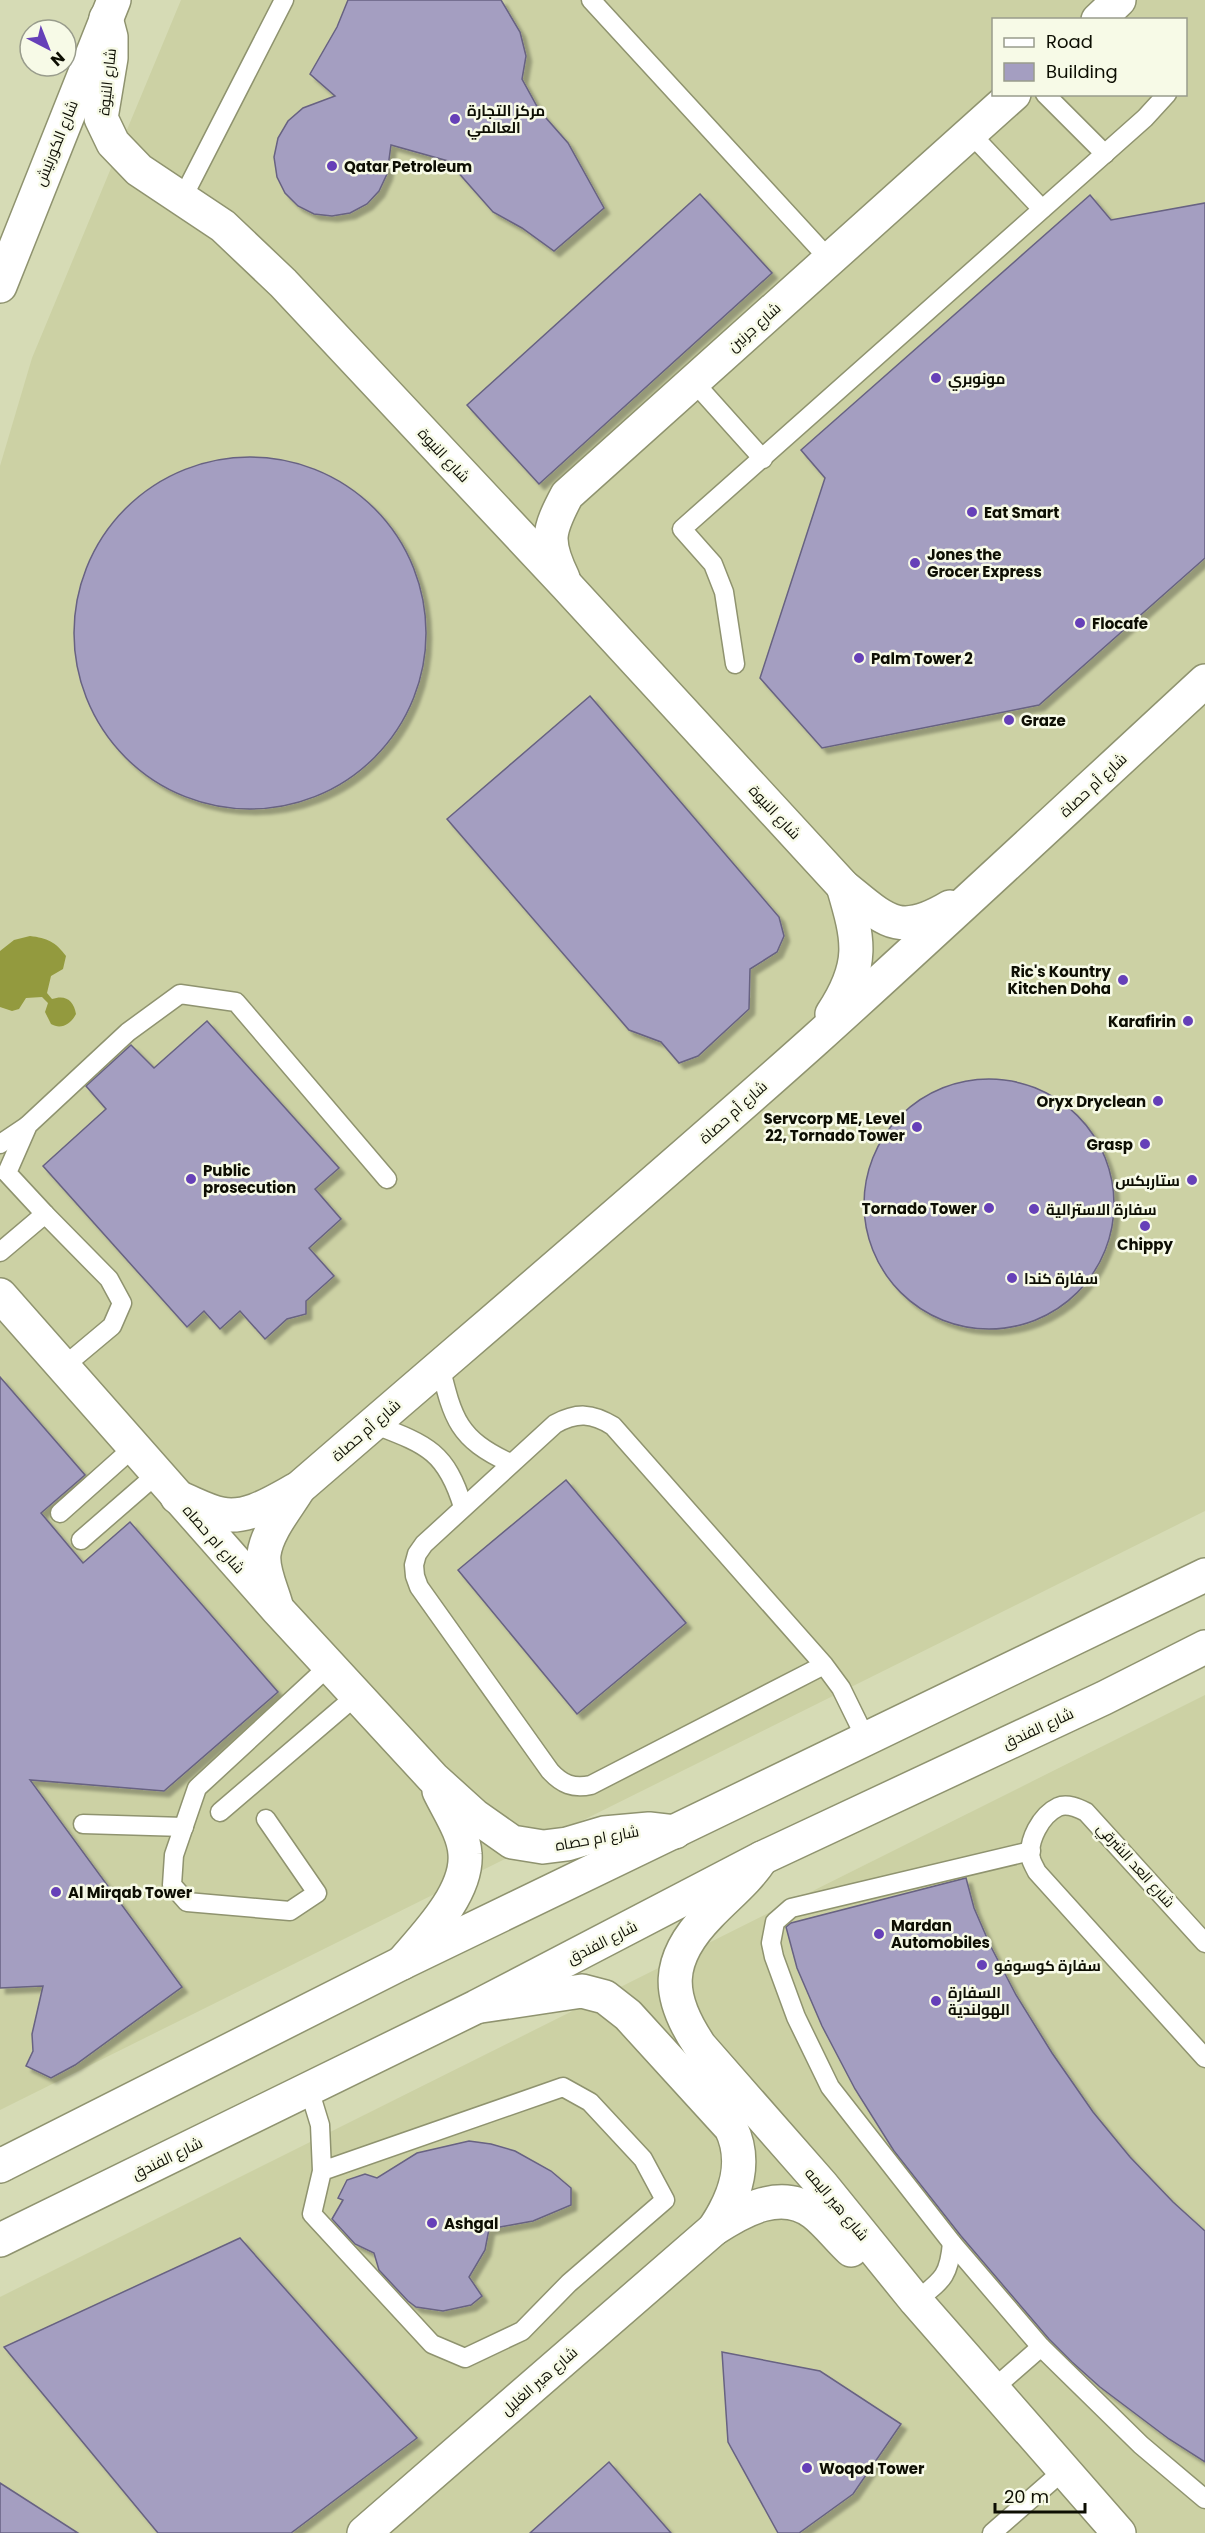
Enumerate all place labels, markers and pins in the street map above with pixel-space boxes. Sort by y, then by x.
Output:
place label: مركز التجارة العالمي [467,100,545,140]
marker: مركز التجارة العالمي [448,112,462,126]
place label: Qatar Petroleum [344,156,472,177]
marker: Qatar Petroleum [325,159,339,173]
place label: مونوبري [948,368,1006,391]
marker: مونوبري [929,371,943,385]
place label: Eat Smart [984,502,1059,523]
marker: Eat Smart [965,505,979,519]
place label: Jones the Grocer Express [927,544,1042,582]
marker: Jones the Grocer Express [908,556,922,570]
place label: Flocafe [1092,613,1148,634]
marker: Flocafe [1073,616,1087,630]
place label: Palm Tower 2 [871,648,973,669]
marker: Palm Tower 2 [852,651,866,665]
place label: Graze [1021,710,1066,731]
marker: Graze [1002,713,1016,727]
place label: Ric's Kountry Kitchen Doha [1008,961,1112,999]
marker: Ric's Kountry Kitchen Doha [1116,973,1130,987]
place label: Karafirin [1108,1011,1176,1032]
marker: Karafirin [1181,1014,1195,1028]
place label: Oryx Dryclean [1036,1091,1146,1112]
marker: Oryx Dryclean [1151,1094,1165,1108]
place label: Servcorp ME, Level 22, Tornado Tower [763,1108,906,1146]
marker: Servcorp ME, Level 22, Tornado Tower [910,1120,924,1134]
place label: Grasp [1086,1134,1133,1155]
marker: Grasp [1138,1137,1152,1151]
place label: Public prosecution [203,1160,296,1198]
place label: ستاربكس [1115,1170,1180,1191]
marker: Public prosecution [184,1172,198,1186]
marker: ستاربكس [1185,1173,1199,1187]
place label: Tornado Tower [862,1198,978,1219]
place label: سفارة الاسترالية [1046,1199,1157,1220]
marker: Tornado Tower [982,1201,996,1215]
marker: سفارة الاسترالية [1027,1202,1041,1216]
marker: Chippy [1138,1219,1152,1233]
place label: Chippy [1117,1234,1173,1255]
place label: سفارة كندا [1024,1268,1098,1289]
marker: سفارة كندا [1005,1271,1019,1285]
place label: Al Mirqab Tower [68,1882,193,1903]
marker: Al Mirqab Tower [49,1885,63,1899]
place label: Mardan Automobiles [891,1915,990,1953]
marker: Mardan Automobiles [872,1927,886,1941]
place label: سفارة كوسوفو [994,1955,1101,1976]
marker: سفارة كوسوفو [975,1958,989,1972]
place label: السفارة الهولندية [948,1982,1010,2020]
marker: السفارة الهولندية [929,1994,943,2008]
place label: Ashgal [444,2213,498,2234]
marker: Ashgal [425,2216,439,2230]
place label: Woqod Tower [819,2458,925,2479]
marker: Woqod Tower [800,2461,814,2475]

